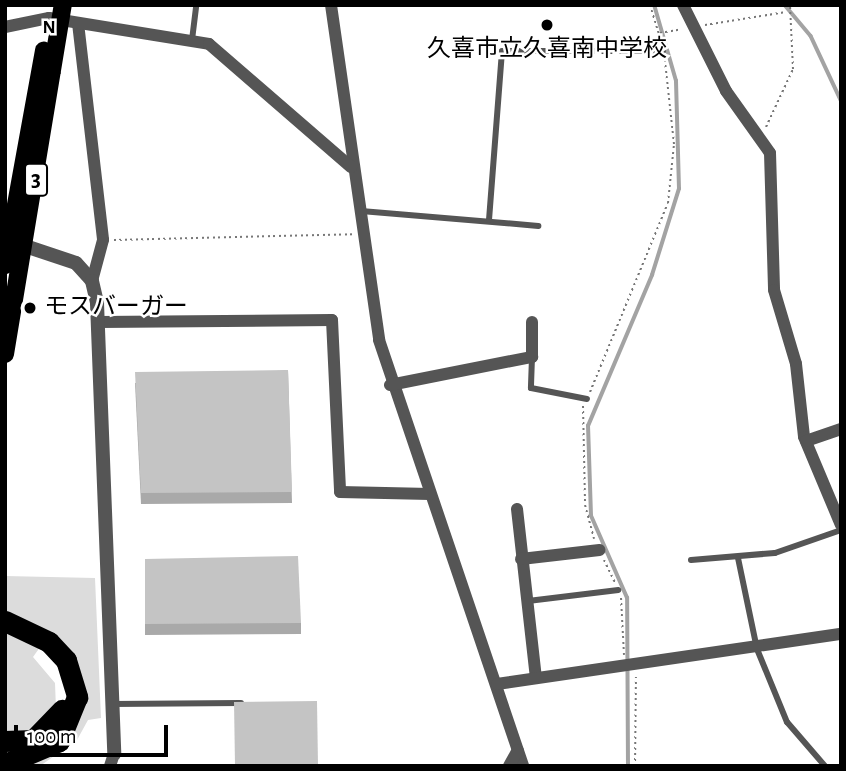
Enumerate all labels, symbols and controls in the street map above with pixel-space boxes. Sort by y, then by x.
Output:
north arrow [14,14,84,84]
marker: 久喜市立久喜南中学校 [539,17,555,33]
text: N [42,18,56,37]
place label: 久喜市立久喜南中学校 [427,36,667,64]
road number: 3 [24,160,48,200]
place label: モスバーガー [44,294,188,322]
marker: モスバーガー [22,300,38,316]
scale bar [18,712,172,756]
text: 100 m [27,726,77,747]

